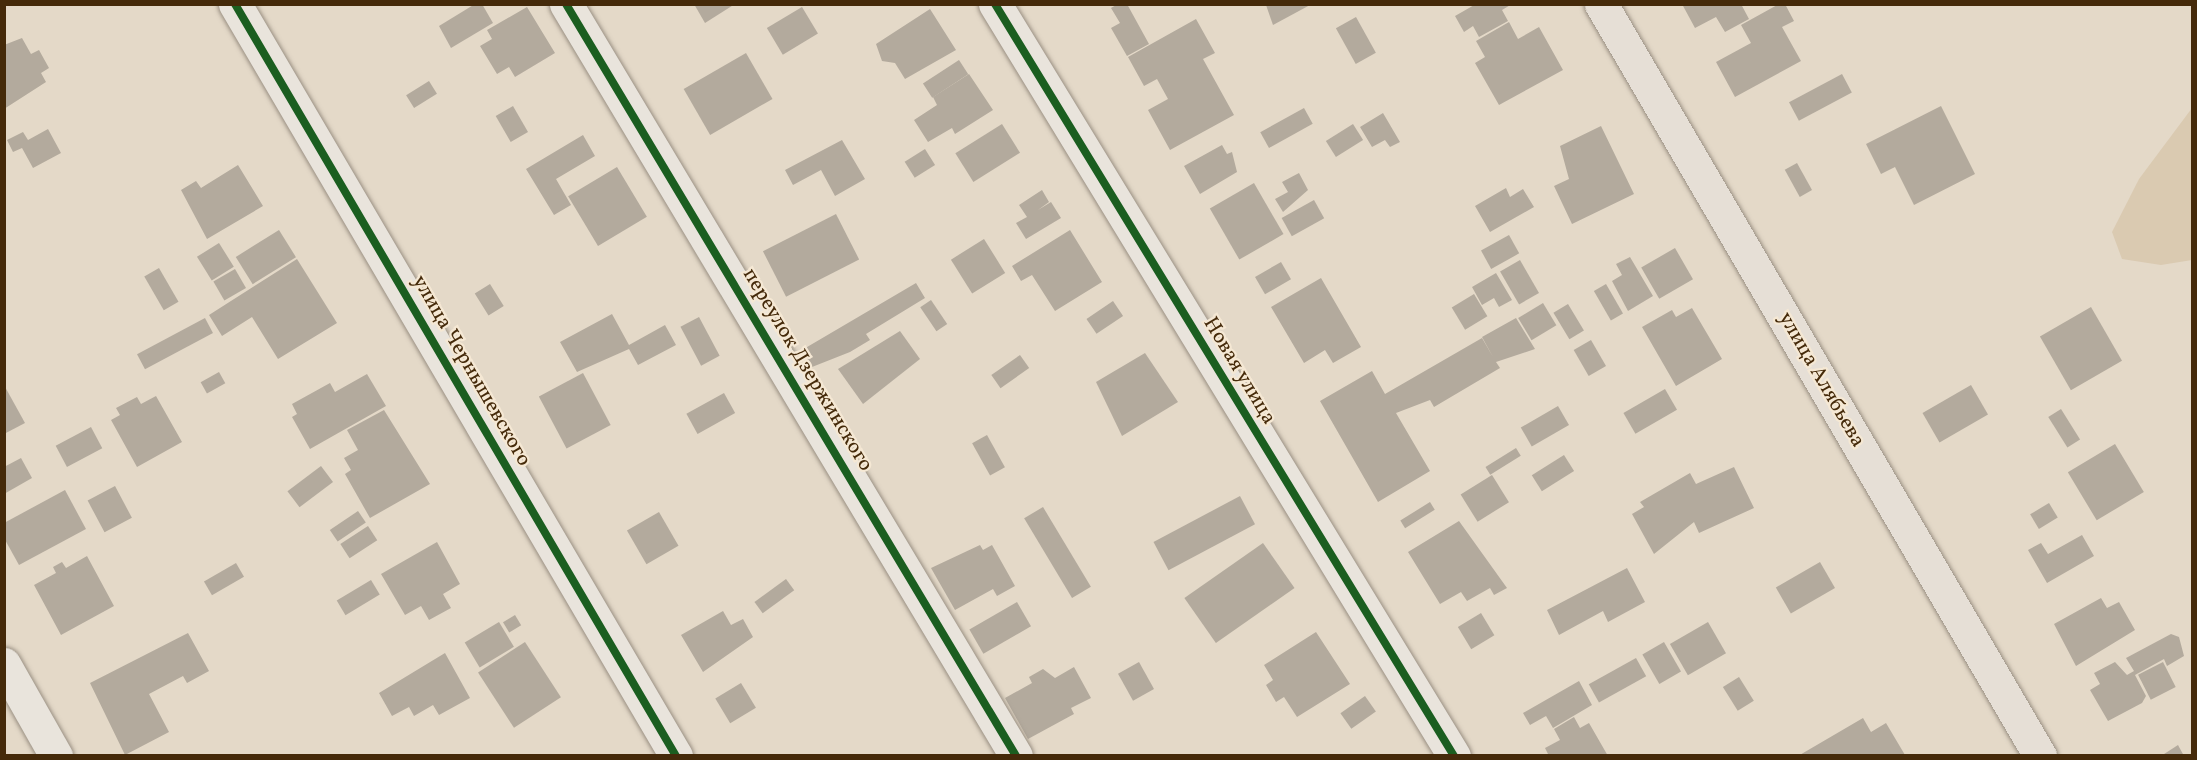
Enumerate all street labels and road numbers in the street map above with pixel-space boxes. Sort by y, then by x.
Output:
street label: переулок Дзержинского [736,264,878,476]
street label: улица Чернышевского [406,271,536,471]
street label: улица Алябьева [1772,308,1870,452]
street label: Новая улица [1197,312,1281,430]

